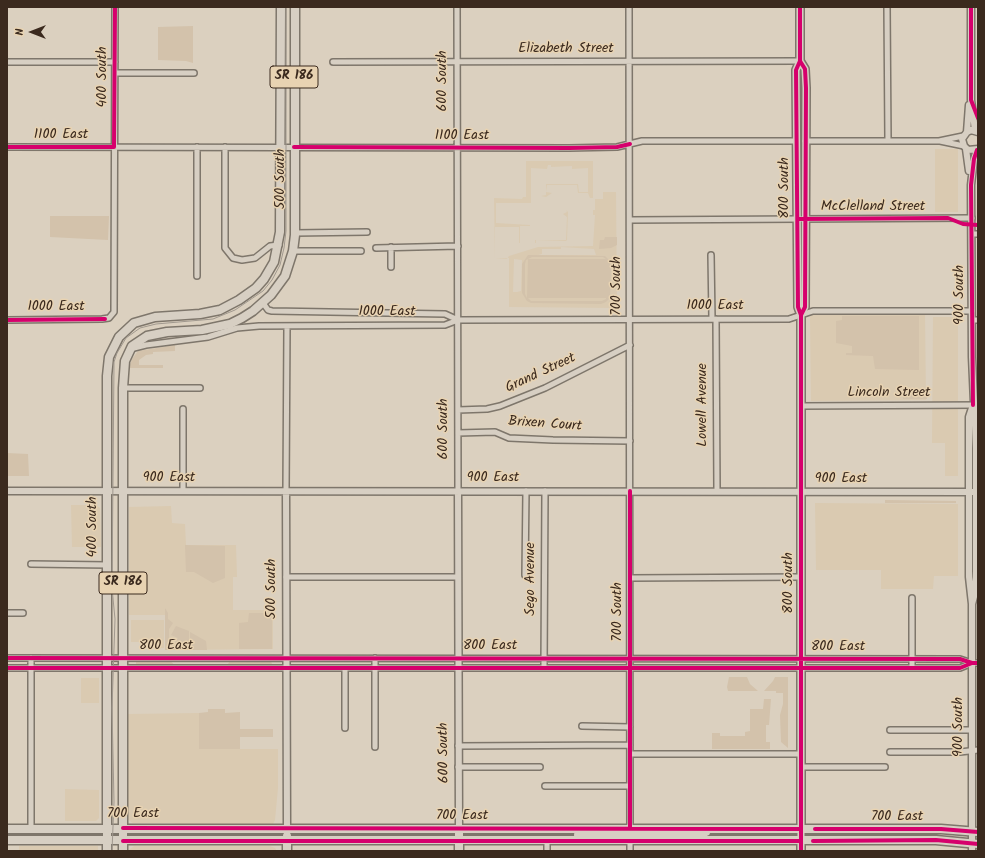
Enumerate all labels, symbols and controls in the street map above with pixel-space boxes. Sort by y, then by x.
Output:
north arrow [12,12,52,52]
text: N [11,29,29,35]
street label: Elizabeth Street [518,42,614,58]
street label: 400 South [96,47,112,107]
street label: 600 South [436,51,452,111]
road number: SR 186 [270,66,318,88]
street label: 1100 East [34,128,88,144]
street label: 1100 East [435,129,489,145]
street label: 500 South [274,149,290,209]
street label: 800 South [778,157,794,219]
street label: McClelland Street [821,200,925,216]
street label: 700 South [610,256,626,316]
street label: 900 South [953,265,969,325]
street label: 1000 East [686,299,744,315]
street label: 1000 East [27,300,85,316]
street label: 1000 East [358,305,416,321]
street label: Grand Street [503,350,579,398]
street label: Lowell Avenue [696,363,712,447]
street label: Lincoln Street [847,386,931,402]
street label: 600 South [437,399,453,459]
street label: Brixen Court [508,414,582,436]
street label: 900 East [143,471,195,487]
street label: 900 East [467,471,519,487]
street label: 900 East [815,472,867,488]
street label: 400 South [86,497,102,557]
street label: Sego Avenue [524,542,540,616]
street label: 800 South [782,552,798,614]
street label: 500 South [265,559,281,619]
road number: SR 186 [99,572,147,594]
street label: 700 South [611,582,627,642]
street label: 800 East [139,639,193,655]
street label: 800 East [463,639,517,655]
street label: 800 East [811,640,865,656]
street label: 900 South [952,697,968,757]
street label: 600 South [436,722,454,784]
street label: 700 East [107,807,159,823]
street label: 700 East [436,809,488,825]
street label: 700 East [871,810,923,826]

